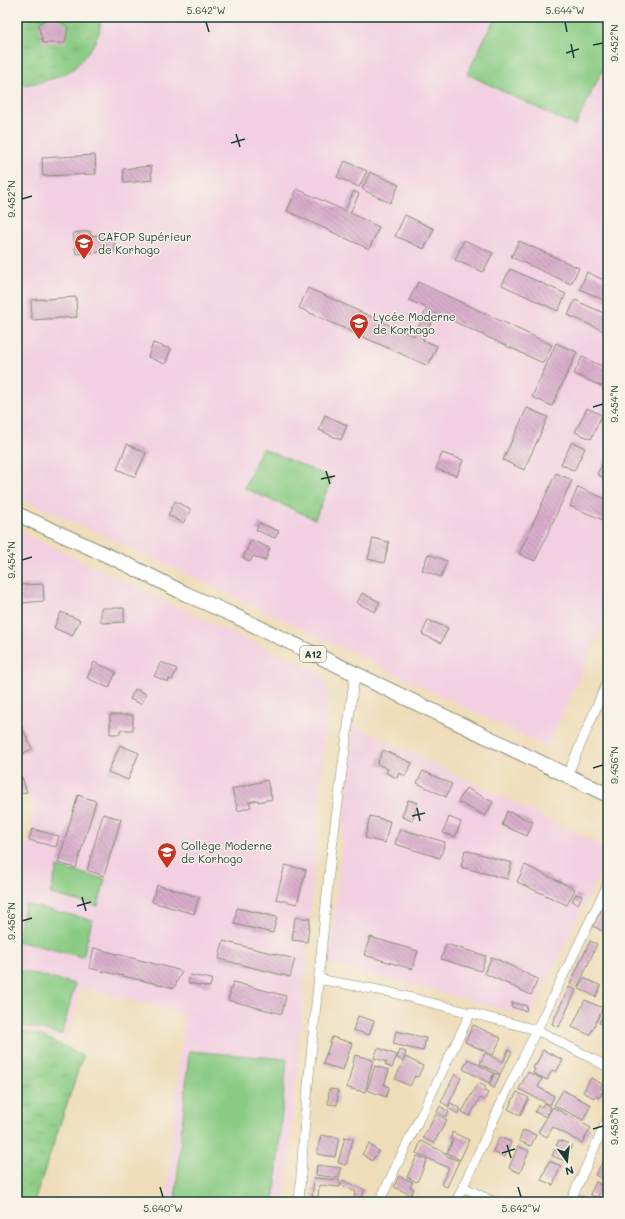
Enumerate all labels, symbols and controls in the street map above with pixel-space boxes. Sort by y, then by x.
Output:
text: 5.642°W [187,3,226,17]
text: 5.644°W [545,3,585,17]
text: 9.452°N [607,24,621,62]
text: 9.452°N [4,180,18,218]
place label: CAFOP Supérieur de Korhogo [98,229,192,257]
school or university icon: CAFOP Supérieur de Korhogo [73,232,95,260]
place label: Lycée Moderne de Korhogo [373,309,456,337]
school or university icon: Lycée Moderne de Korhogo [348,312,370,340]
text: 9.454°N [607,385,621,423]
text: 9.454°N [4,541,18,579]
road number: A12 [300,646,326,662]
text: 9.456°N [607,746,621,784]
place label: Collège Moderne de Korhogo [181,838,272,866]
school or university icon: Collège Moderne de Korhogo [156,841,178,869]
text: 9.456°N [4,902,18,940]
text: 9.458°N [607,1107,621,1145]
north arrow [547,1141,587,1181]
text: N [564,1163,576,1179]
text: 5.640°W [143,1201,183,1215]
text: 5.642°W [502,1201,541,1215]

